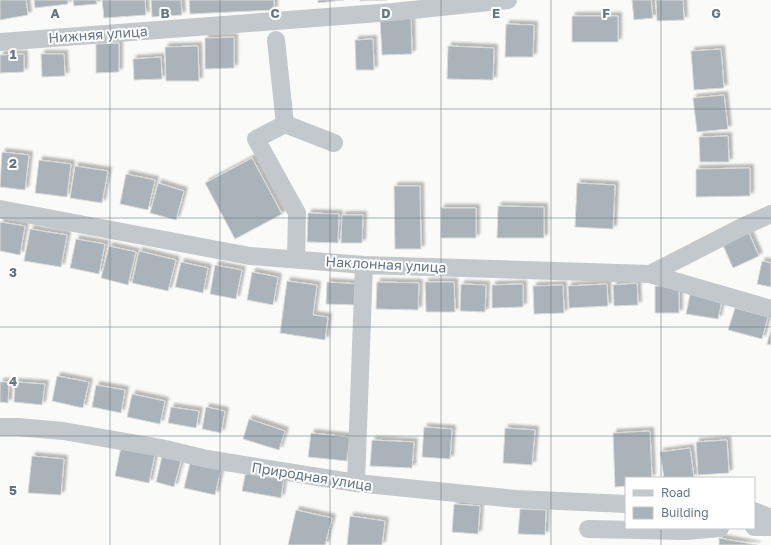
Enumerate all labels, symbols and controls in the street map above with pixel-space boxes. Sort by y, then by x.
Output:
text: A [50,5,60,21]
text: B [160,5,170,21]
text: C [270,5,280,21]
text: D [381,5,391,21]
text: E [492,5,500,21]
text: F [602,5,610,21]
text: G [711,5,721,21]
street label: Нижняя улица [48,22,148,46]
text: 1 [10,46,17,62]
text: 2 [9,155,17,171]
street label: Наклонная улица [325,252,447,276]
text: 3 [9,264,17,280]
text: 4 [9,373,17,389]
street label: Природная улица [250,458,374,494]
legend [625,477,755,529]
text: 5 [9,482,17,498]
text: Road [661,485,690,500]
text: Building [661,505,709,520]

